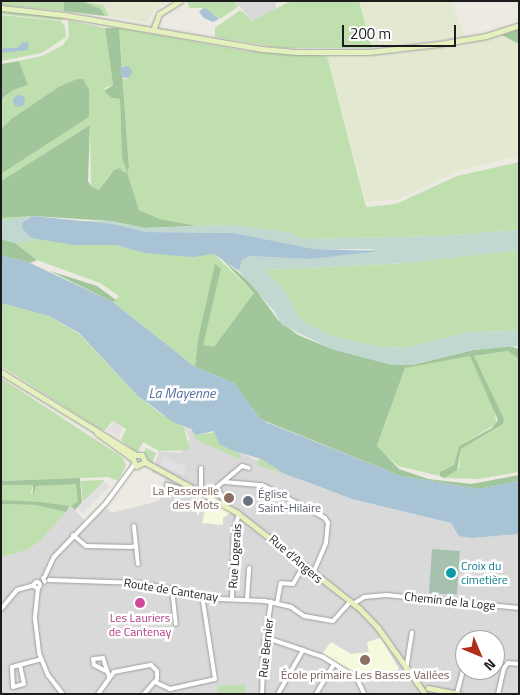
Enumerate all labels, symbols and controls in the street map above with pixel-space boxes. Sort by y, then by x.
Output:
scale bar [345,15,459,47]
text: 200 m [350,22,391,45]
water label: La Mayenne [149,385,215,401]
place label: La Passerelle des Mots [153,484,219,512]
place label: Église Saint-Hilaire [258,487,321,515]
marker: La Passerelle des Mots [223,492,235,504]
marker: Église Saint-Hilaire [242,495,254,507]
street label: Rue Logerais [226,523,244,589]
street label: Rue d'Angers [266,532,326,586]
place label: Croix du cimetière [461,559,508,587]
marker: Croix du cimetière [445,567,457,579]
street label: Route de Cantenay [123,575,219,605]
street label: Chemin de la Loge [404,589,496,613]
marker: Les Lauriers de Cantenay [134,597,146,609]
place label: Les Lauriers de Cantenay [109,611,171,639]
street label: Rue Bernier [256,618,276,678]
north arrow [455,630,505,680]
marker: École primaire Les Basses Vallées [359,654,371,666]
text: N [479,654,501,676]
place label: École primaire Les Basses Vallées [281,668,449,682]

